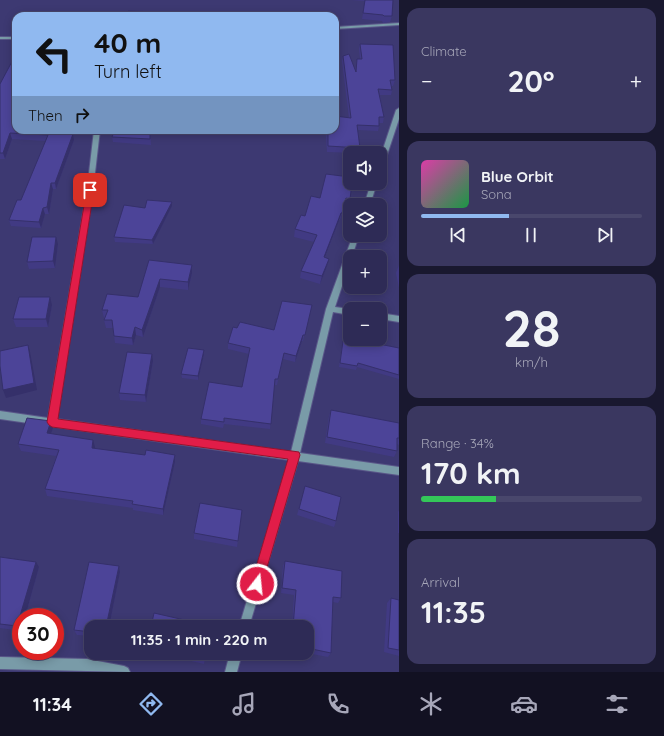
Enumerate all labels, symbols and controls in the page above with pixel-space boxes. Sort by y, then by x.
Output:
text: 40 m [94,25,161,60]
icon: left [28,28,80,80]
text: Climate [421,43,467,59]
text: Turn left [94,60,162,83]
text: 20° [507,62,555,100]
text: − [421,67,432,95]
text: + [630,67,642,95]
icon: right [71,104,93,126]
text: Then [28,106,63,125]
map controls [343,146,387,346]
button: sound [343,146,387,190]
text: Blue Orbit [481,167,554,186]
pin [73,173,107,207]
icon: arrive [79,179,101,201]
text: Sona [481,186,512,202]
button: layers [343,198,387,242]
icon: previous [447,224,469,246]
icon: pause [520,224,542,246]
icon: next [594,224,616,246]
button: + [343,250,387,294]
text: 28 [502,295,561,360]
button: − [343,302,387,346]
text: km/h [515,354,548,370]
text: Range · 34% [421,435,494,451]
text: 170 km [421,454,521,492]
position arrow [236,563,278,605]
text: Arrival [421,574,460,590]
text: 11:35 [421,593,486,631]
speed limit sign: 30 [12,608,64,660]
text: 11:35 · 1 min · 220 m [131,630,267,649]
icon: directions [137,690,165,718]
icon: music [230,690,258,718]
icon: phone [324,690,352,718]
icon: climate [417,690,445,718]
icon: car [510,690,538,718]
icon: filters [603,690,631,718]
text: 11:34 [33,693,72,716]

